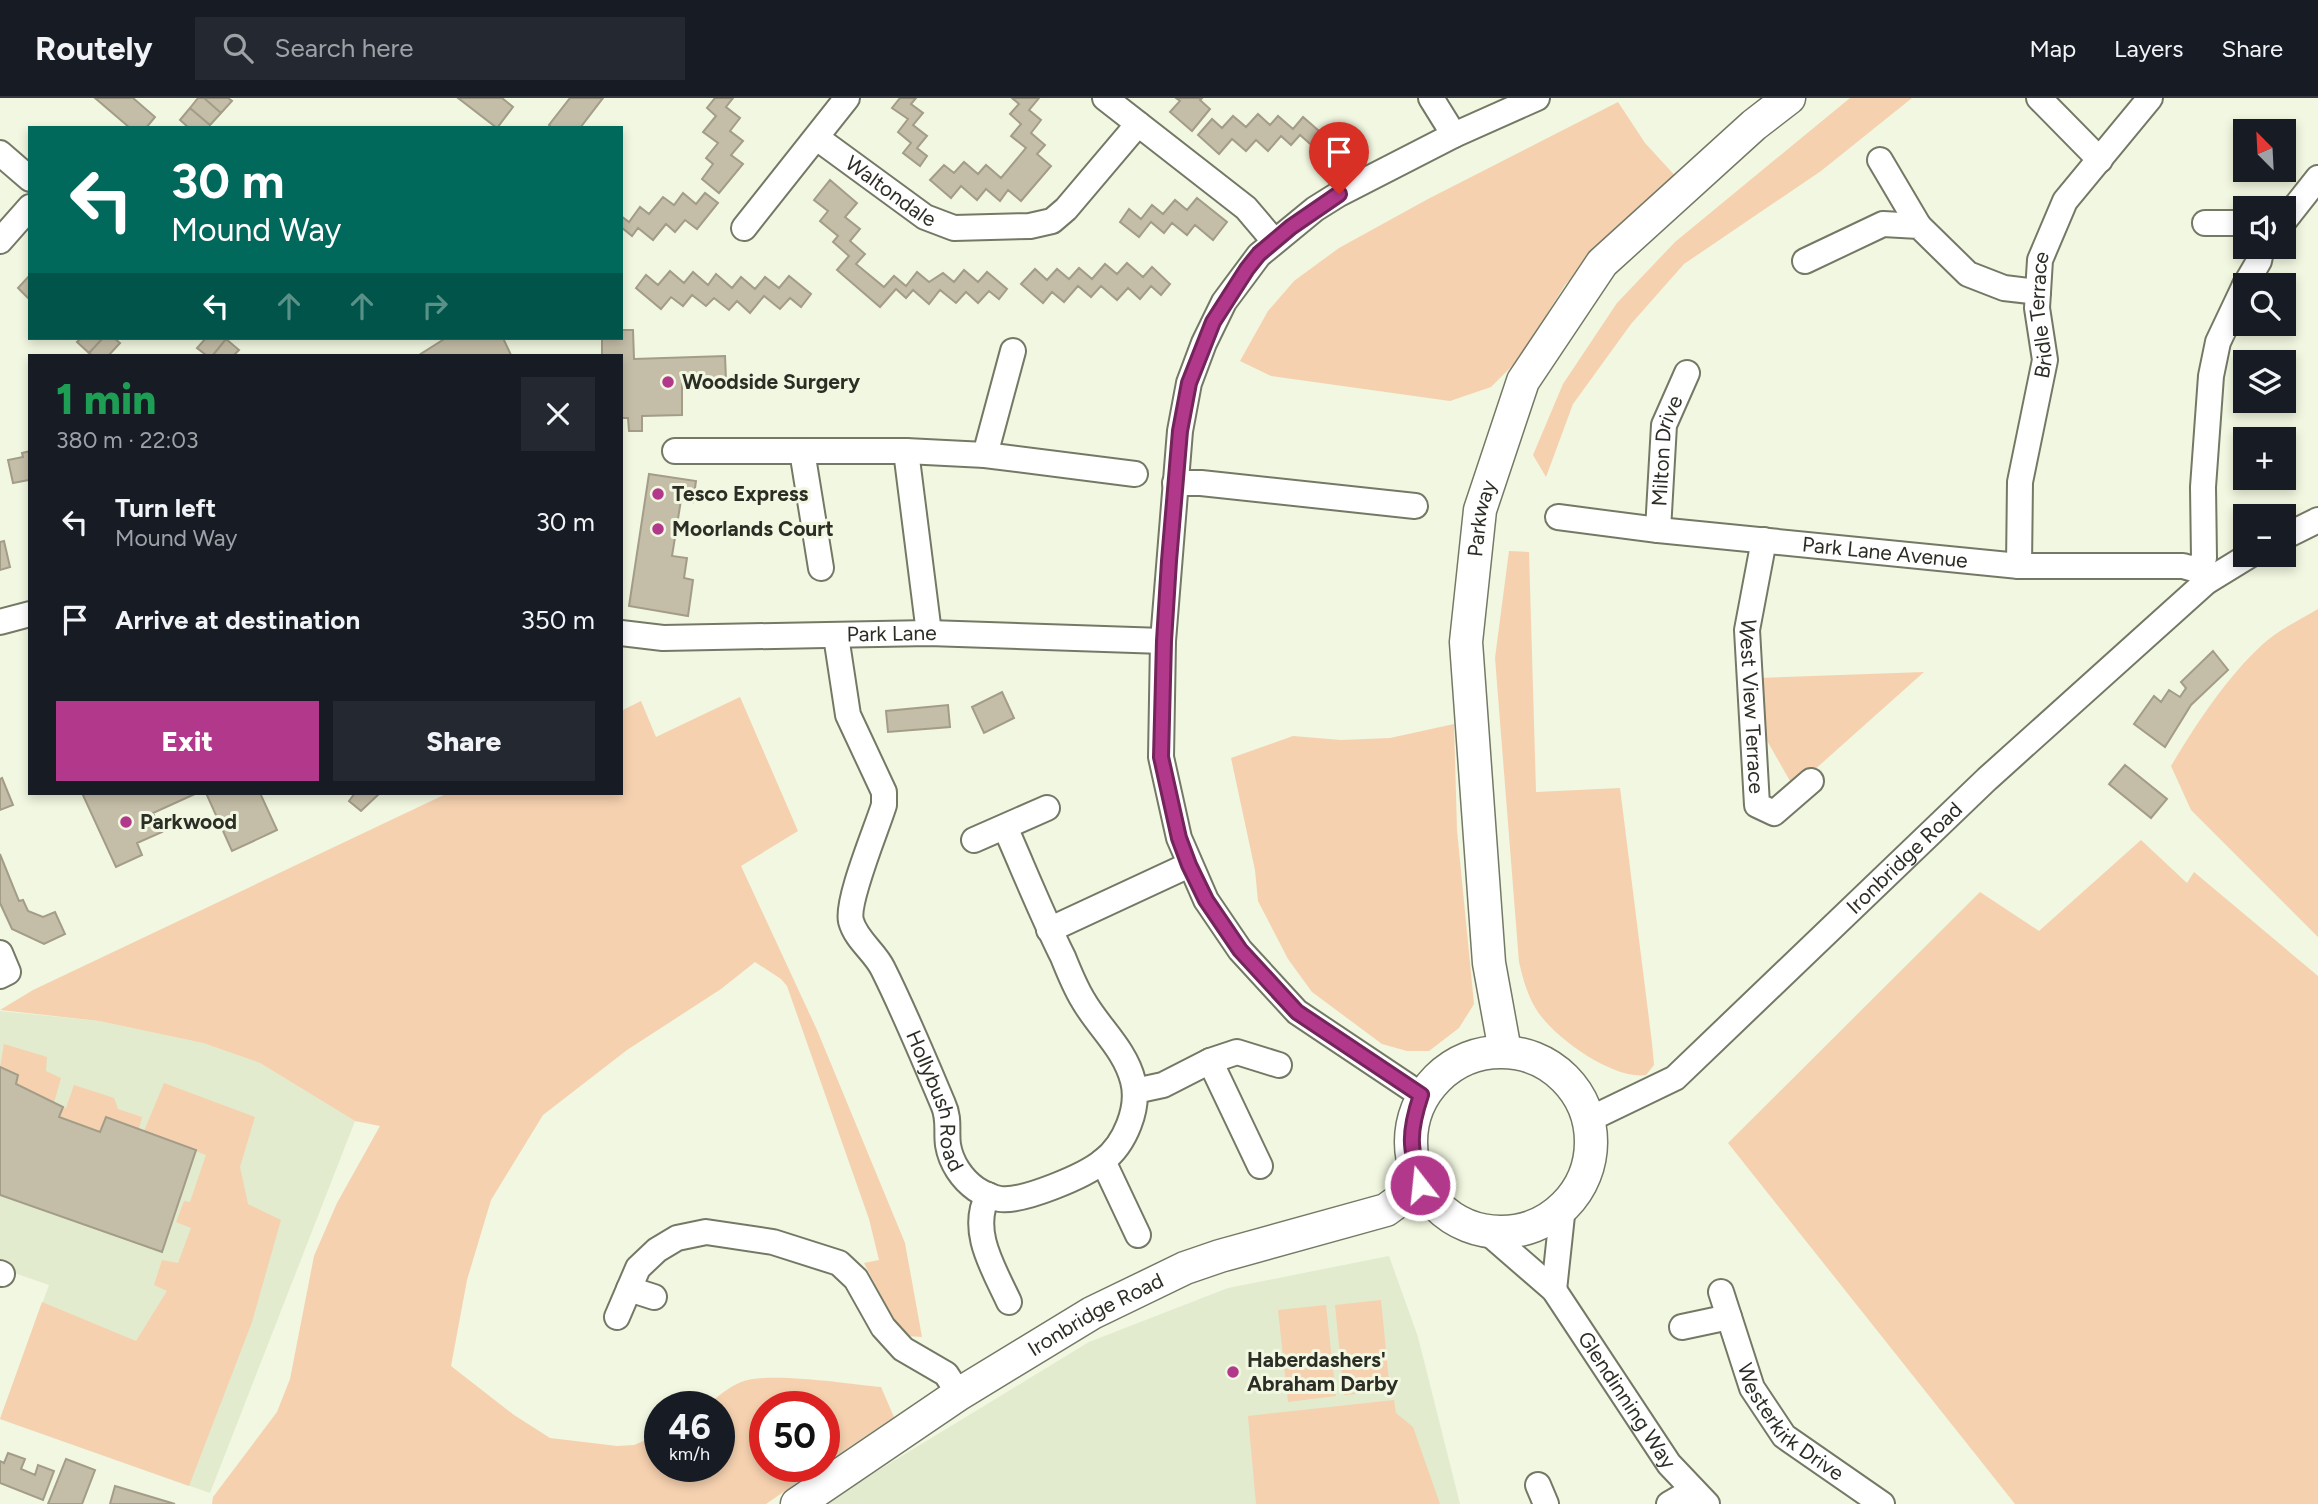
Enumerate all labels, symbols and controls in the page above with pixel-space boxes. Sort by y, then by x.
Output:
search box [195,17,685,80]
text: Routely [35,29,153,68]
icon: search [219,29,257,67]
text: Search here [275,32,414,64]
text: Map [2029,34,2076,63]
text: Layers [2114,34,2183,63]
text: Share [2221,34,2283,63]
north arrow [2233,119,2296,182]
map controls [2233,119,2296,567]
pin [1309,122,1369,194]
icon: arrive [1320,133,1358,171]
street label: Waltondale [841,150,939,232]
text: 30 m [171,151,284,210]
icon: left [56,154,147,245]
button: sound [2233,196,2296,259]
text: Mound Way [171,211,341,249]
street label: Bridle Terrace [2024,247,2057,381]
button: search [2233,273,2296,336]
icon: left [197,287,235,325]
icon: ahead [270,287,308,325]
icon: ahead [343,287,381,325]
icon: right [416,287,454,325]
button: layers [2233,350,2296,413]
place label: Woodside Surgery [682,369,861,394]
text: 1 min [56,374,156,425]
marker: Woodside Surgery [660,374,676,390]
button: close [521,377,595,451]
street label: Milton Drive [1646,391,1688,507]
text: 380 m · 22:03 [56,426,199,454]
button: + [2233,427,2296,490]
street label: Parkway [1462,477,1501,558]
place label: Tesco Express [672,481,809,506]
marker: Tesco Express [650,486,666,502]
text: Turn left [115,492,216,524]
icon: left [56,503,94,541]
button: − [2233,504,2296,567]
text: 30 m [536,506,595,538]
place label: Moorlands Court [672,516,834,541]
marker: Moorlands Court [650,521,666,537]
text: Mound Way [115,524,237,552]
street label: Park Lane Avenue [1801,531,1969,573]
icon: arrive [56,601,94,639]
text: Arrive at destination [115,604,360,636]
text: 350 m [521,604,595,636]
street label: West View Terrace [1734,617,1769,795]
street label: Park Lane [846,620,937,647]
button: Exit [56,701,319,781]
button: Share [333,701,595,781]
street label: Ironbridge Road [1841,797,1967,919]
place label: Parkwood [140,809,237,834]
marker: Parkwood [118,814,134,830]
street label: Hollybush Road [901,1026,969,1176]
position arrow [1383,1148,1457,1222]
street label: Ironbridge Road [1023,1267,1167,1361]
street label: Glendinning Way [1573,1326,1682,1473]
place label: Haberdashers' Abraham Darby [1247,1347,1399,1396]
street label: Westerkirk Drive [1733,1360,1849,1486]
marker: Haberdashers' Abraham Darby [1225,1364,1241,1380]
speed limit sign: 50 [749,1391,840,1482]
text: 46 [668,1406,711,1448]
text: km/h [669,1443,710,1465]

